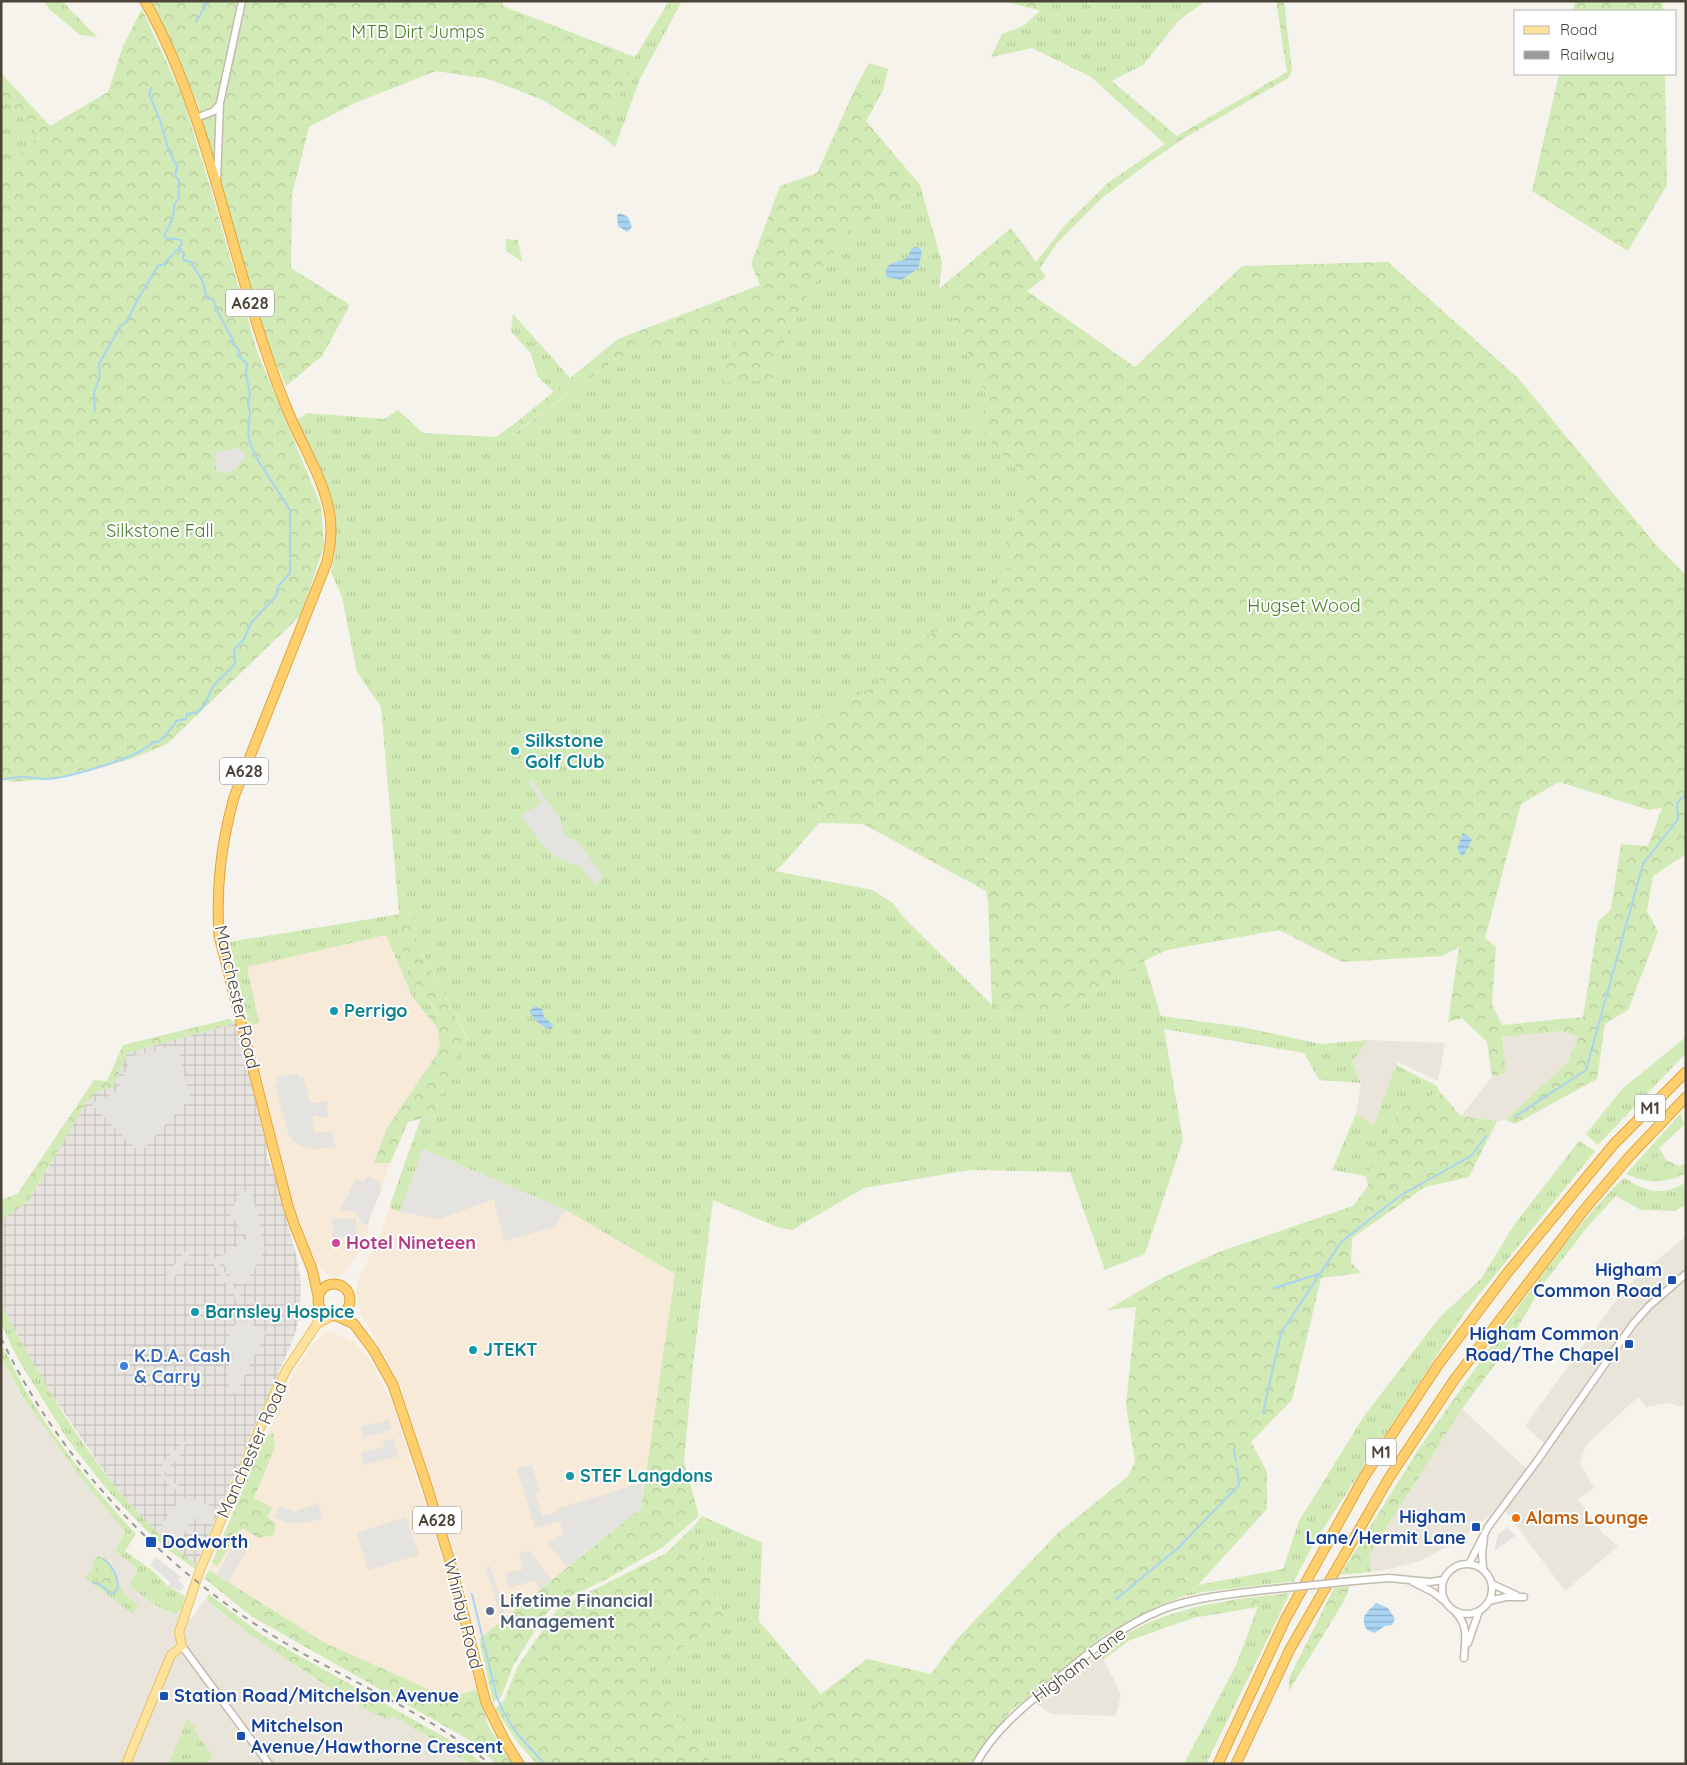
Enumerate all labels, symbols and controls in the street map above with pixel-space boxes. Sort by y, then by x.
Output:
legend [1514,10,1677,75]
park label: MTB Dirt Jumps [351,20,485,43]
text: Road [1560,20,1597,39]
text: Railway [1560,45,1615,64]
road number: A628 [226,290,274,316]
park label: Silkstone Fall [106,519,214,542]
park label: Hugset Wood [1247,594,1361,617]
place label: Silkstone Golf Club [525,729,604,773]
marker: Silkstone Golf Club [509,745,521,757]
road number: A628 [220,758,268,784]
street label: Manchester Road [210,923,265,1071]
place label: Perrigo [344,999,408,1022]
marker: Perrigo [328,1005,340,1017]
road number: M1 [1635,1094,1665,1122]
place label: Hotel Nineteen [346,1231,476,1254]
marker: Hotel Nineteen [330,1237,342,1249]
place label: Higham Common Road [1533,1258,1662,1302]
marker: Higham Common Road [1666,1274,1678,1286]
place label: Barnsley Hospice [205,1300,355,1323]
marker: Barnsley Hospice [189,1306,201,1318]
place label: Higham Common Road/The Chapel [1465,1322,1619,1366]
place label: JTEKT [483,1338,538,1361]
marker: Higham Common Road/The Chapel [1623,1338,1635,1350]
place label: K.D.A. Cash & Carry [134,1344,230,1388]
marker: JTEKT [467,1344,479,1356]
marker: K.D.A. Cash & Carry [118,1360,130,1372]
street label: Manchester Road [211,1378,292,1522]
road number: M1 [1366,1438,1396,1465]
place label: STEF Langdons [580,1464,713,1487]
marker: STEF Langdons [564,1470,576,1482]
place label: Higham Lane/Hermit Lane [1306,1505,1466,1549]
road number: A628 [413,1506,461,1534]
place label: Alams Lounge [1526,1506,1648,1529]
marker: Alams Lounge [1510,1512,1522,1524]
marker: Higham Lane/Hermit Lane [1470,1521,1482,1533]
place label: Dodworth [162,1530,248,1553]
marker: Dodworth [144,1535,158,1549]
street label: Whinby Road [439,1556,488,1671]
place label: Lifetime Financial Management [500,1589,653,1633]
marker: Lifetime Financial Management [484,1605,496,1617]
street label: Higham Lane [1027,1622,1130,1707]
place label: Station Road/Mitchelson Avenue [174,1684,459,1707]
marker: Station Road/Mitchelson Avenue [158,1690,170,1702]
place label: Mitchelson Avenue/Hawthorne Crescent [251,1714,503,1758]
marker: Mitchelson Avenue/Hawthorne Crescent [235,1730,247,1742]

